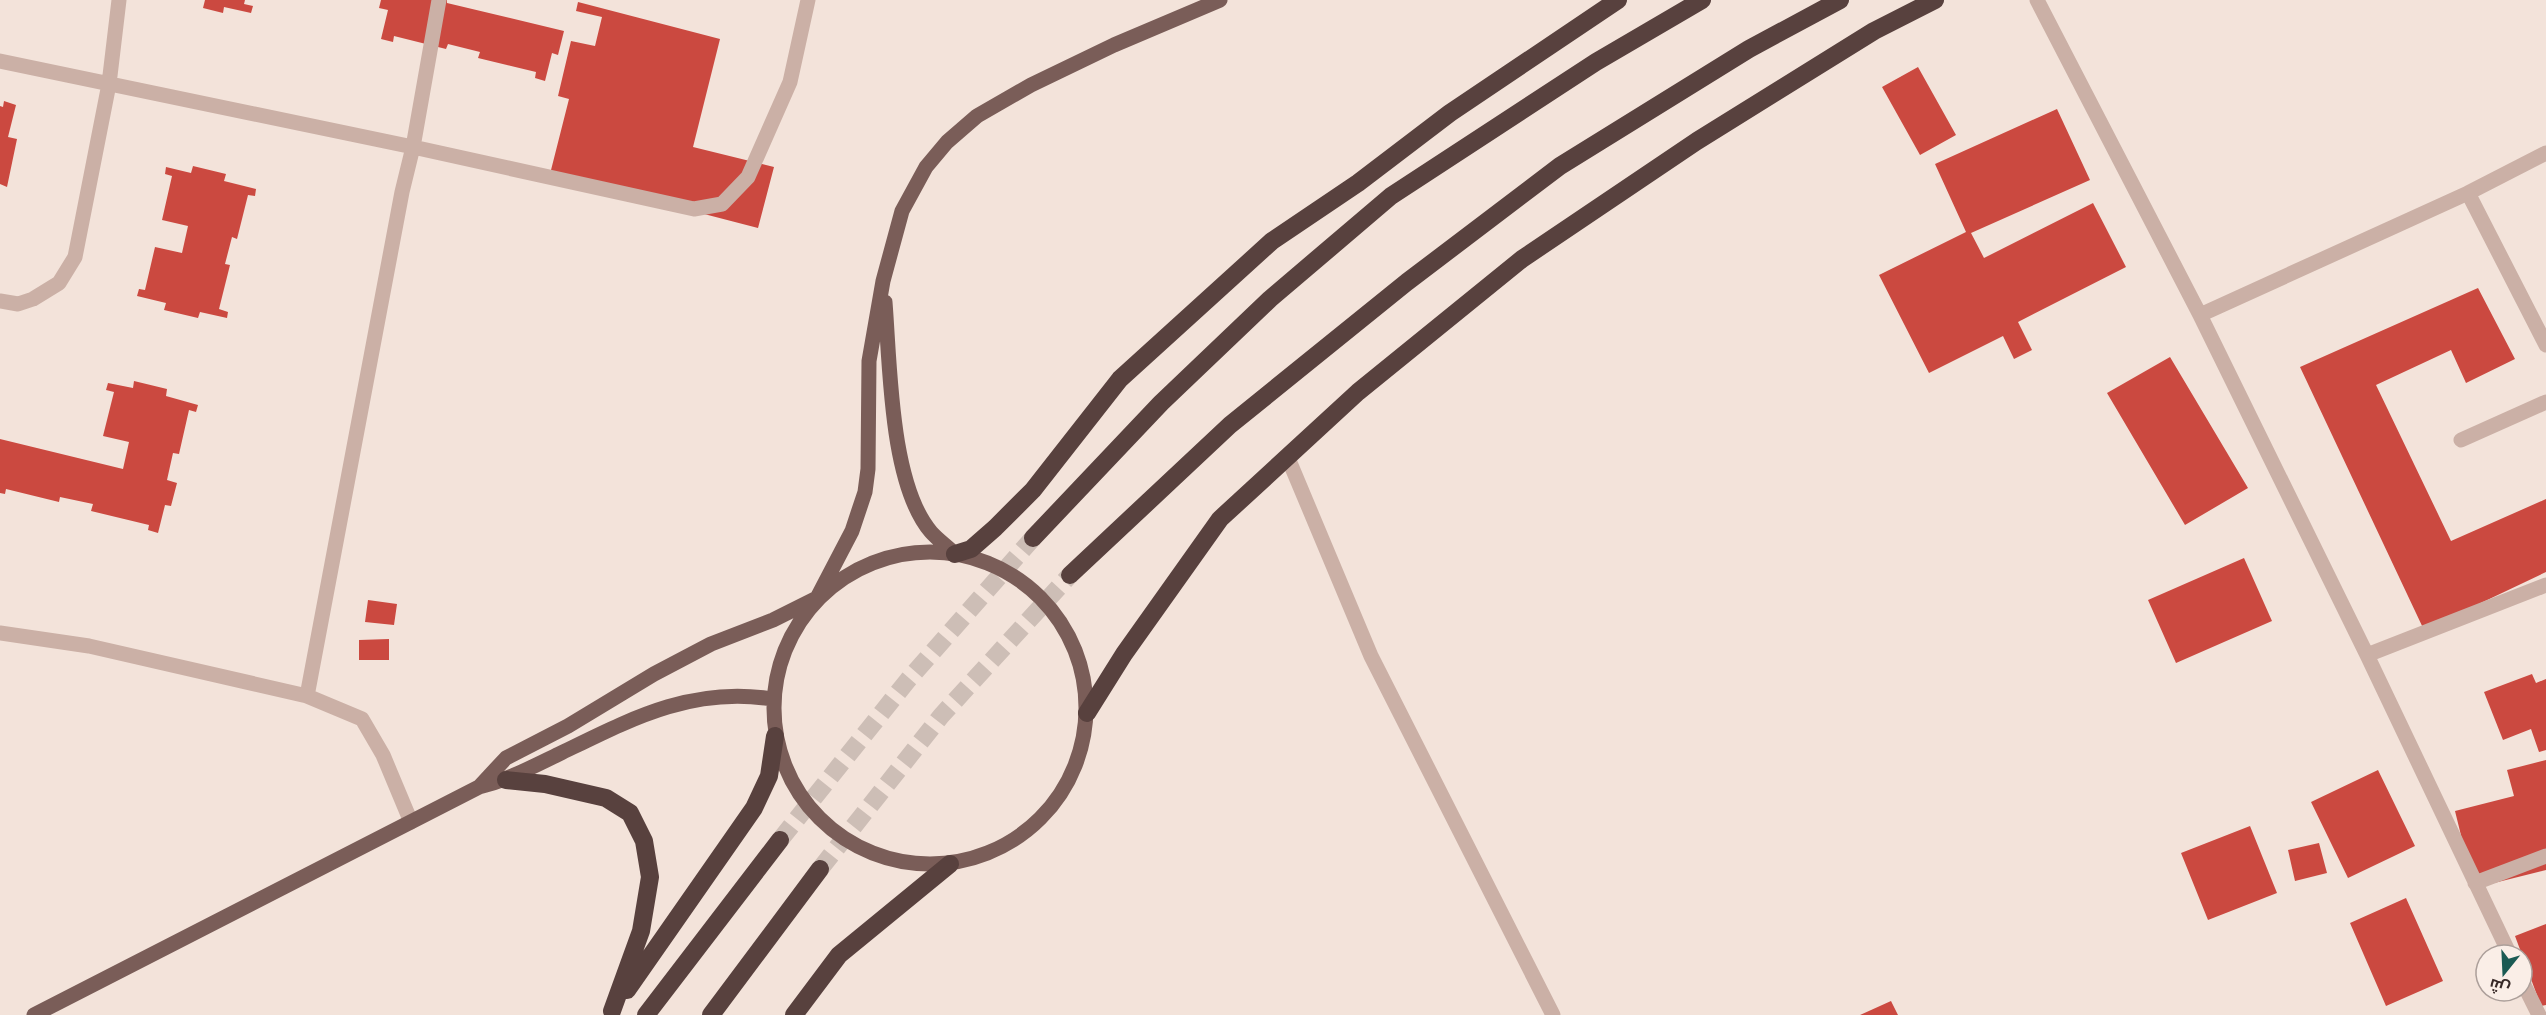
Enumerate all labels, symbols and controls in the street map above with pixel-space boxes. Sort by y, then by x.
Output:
north arrow [2474,943,2534,1003]
text: ش [2487,975,2512,999]

